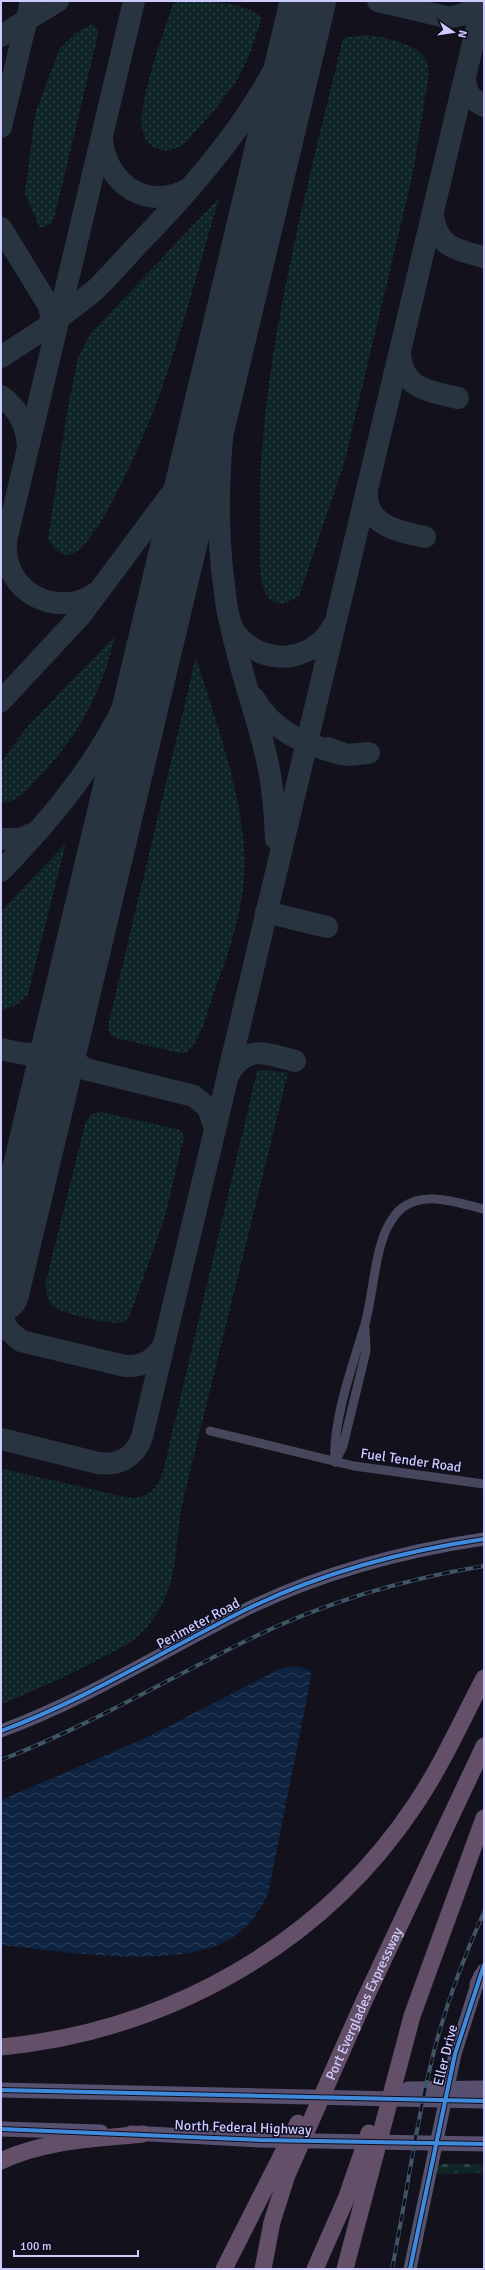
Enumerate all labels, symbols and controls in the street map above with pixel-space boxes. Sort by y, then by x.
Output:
north arrow [433,12,473,52]
text: N [455,29,469,39]
street label: Fuel Tender Road [359,1445,462,1476]
street label: Perimeter Road [154,1594,243,1653]
street label: Port Everglades Expressway [322,1924,407,2083]
street label: Eller Drive [430,2023,461,2087]
street label: North Federal Highway [174,2117,312,2138]
scale bar [14,2232,138,2258]
text: 100 m [20,2239,52,2254]

